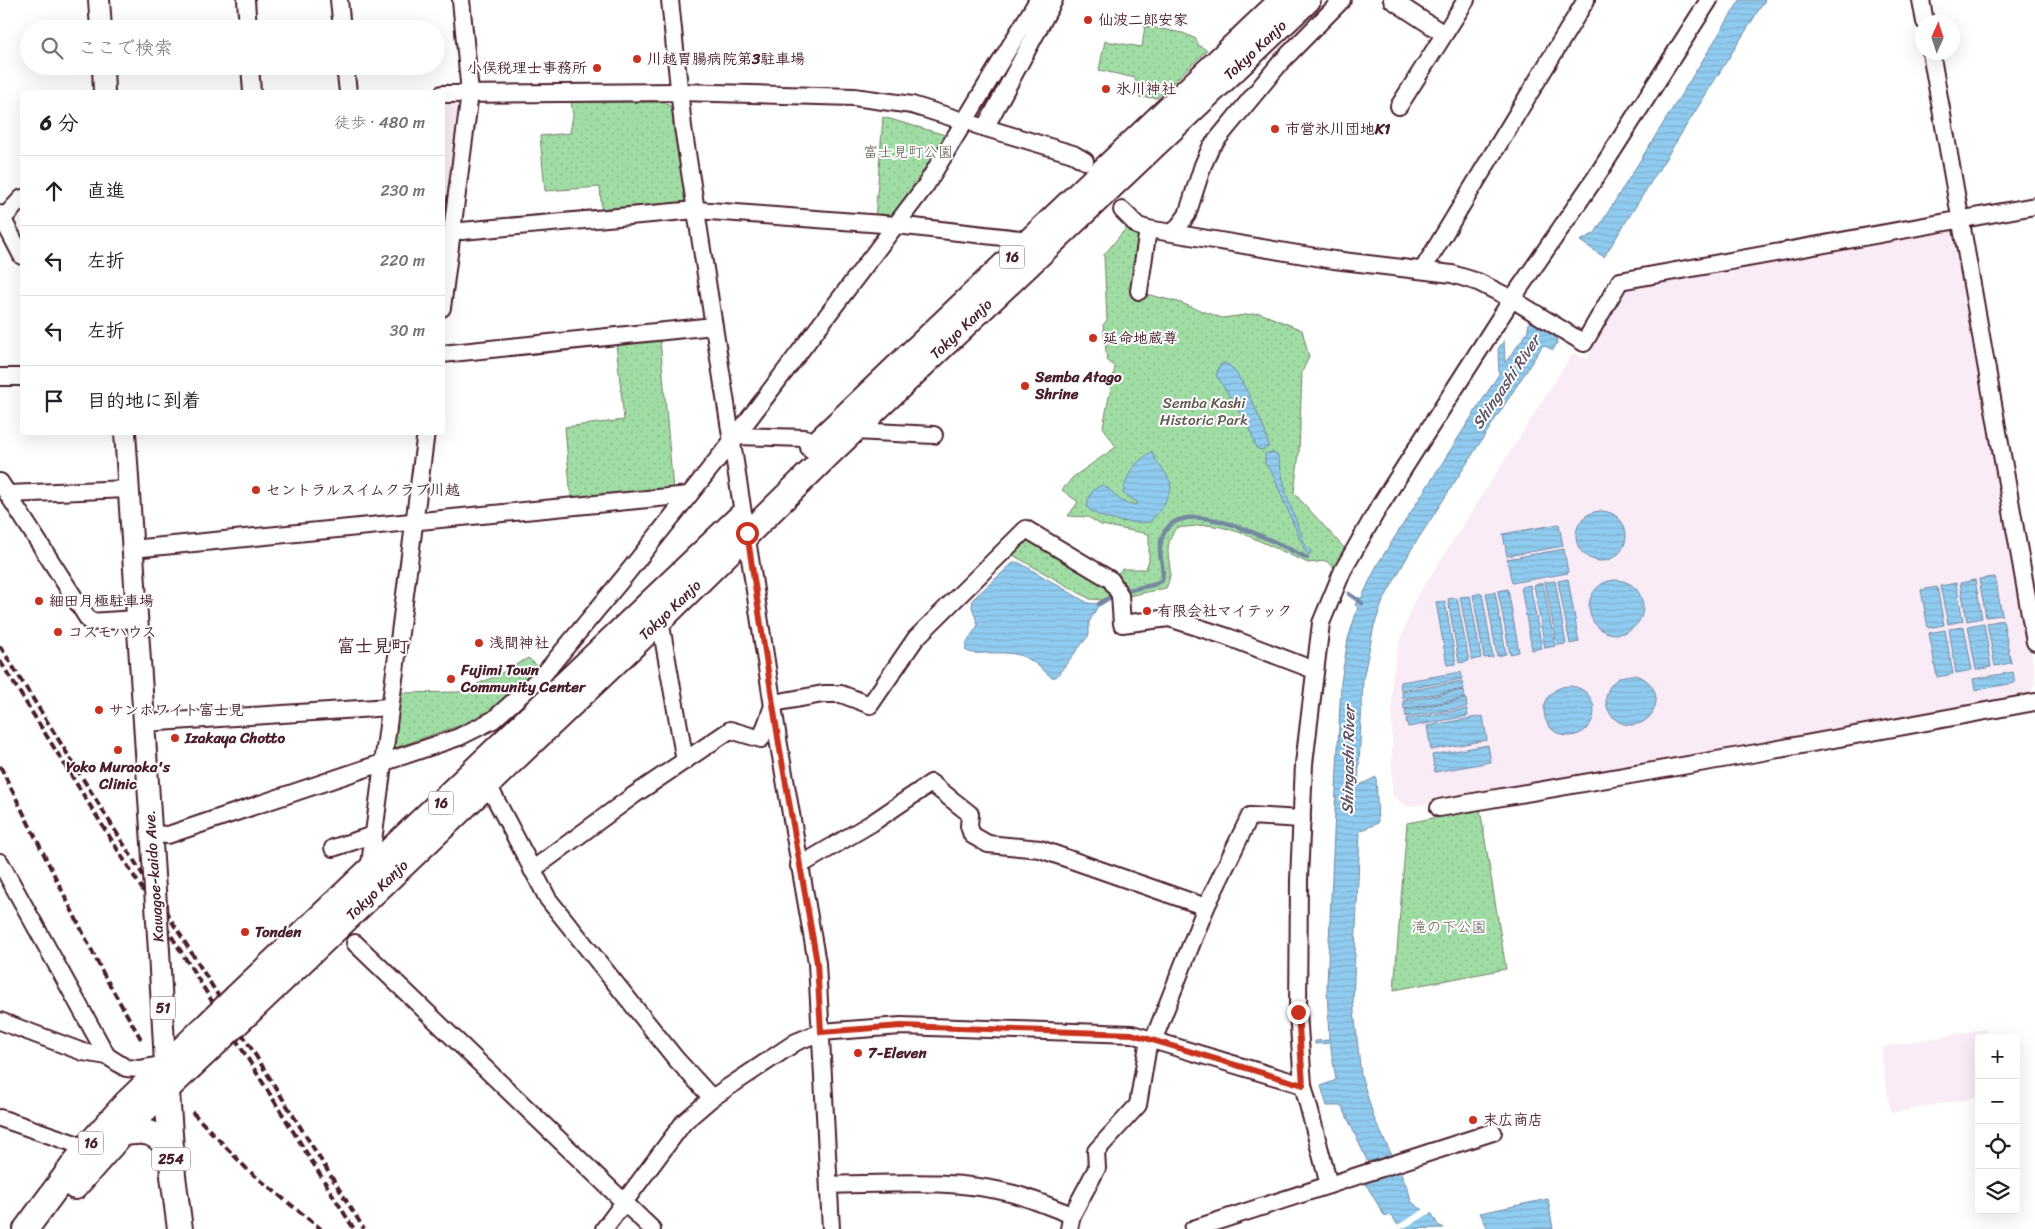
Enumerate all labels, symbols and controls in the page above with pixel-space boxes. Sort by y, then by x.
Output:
place label: 仙波二郎安家 [1098,7,1188,33]
street label: Tokyo Kanjo [1217,13,1293,87]
marker: 仙波二郎安家 [1082,14,1094,26]
north arrow [1915,15,1960,60]
search box [20,20,445,75]
text: ここで検索 [78,31,173,64]
icon: search [38,34,66,62]
place label: 川越胃腸病院第3駐車場 [647,46,805,72]
marker: 川越胃腸病院第3駐車場 [631,53,643,65]
place label: 小俣税理士事務所 [467,55,587,81]
marker: 小俣税理士事務所 [591,62,603,74]
place label: 氷川神社 [1116,76,1176,102]
marker: 氷川神社 [1100,83,1112,95]
text: 6 分 [40,104,78,142]
text: 徒歩 · 480 m [334,108,425,137]
place label: 市営氷川団地K1 [1285,116,1391,142]
marker: 市営氷川団地K1 [1269,123,1281,135]
park label: 富士見町公園 [863,139,953,165]
text: 直進 [87,174,125,207]
text: 230 m [380,176,425,205]
icon: ahead [40,177,68,205]
text: 左折 [87,244,125,277]
text: 220 m [380,246,425,275]
road number: 16 [1000,246,1024,268]
icon: left [40,247,68,275]
street label: Tokyo Kanjo [923,292,999,366]
text: 左折 [87,314,125,347]
text: 30 m [390,316,425,345]
icon: left [40,317,68,345]
place label: 延命地蔵尊 [1103,325,1178,351]
water label: Shingashi River [1464,326,1550,435]
marker: 延命地蔵尊 [1087,332,1099,344]
place label: Semba Atago Shrine [1034,364,1122,407]
marker: Semba Atago Shrine [1019,380,1031,392]
text: 目的地に到着 [87,384,201,417]
icon: arrive [40,387,68,415]
park label: Semba Kashi Historic Park [1160,390,1248,433]
place label: セントラルスイムクラブ川越 [266,477,460,503]
marker: セントラルスイムクラブ川越 [250,484,262,496]
route start [736,522,759,545]
street label: Tokyo Kanjo [632,573,708,647]
place label: 細田月極駐車場 [49,588,154,614]
marker: 細田月極駐車場 [33,595,45,607]
place label: 有限会社マイテック [1157,598,1292,624]
marker: 有限会社マイテック [1141,605,1153,617]
place label: コスモハウス [68,619,157,645]
marker: コスモハウス [52,626,64,638]
district label: 富士見町 [337,630,409,662]
place label: 浅間神社 [489,630,549,656]
marker: 浅間神社 [473,637,485,649]
place label: Fujimi Town Community Center [460,657,587,700]
marker: Fujimi Town Community Center [445,673,457,685]
place label: サンホワイト富士見 [109,697,244,723]
water label: Shingashi River [1333,702,1364,814]
marker: サンホワイト富士見 [93,704,105,716]
place label: Izakaya Chotto [184,725,285,751]
marker: Izakaya Chotto [169,732,181,744]
marker: Yoko Muraoka's Clinic [112,744,124,756]
place label: Yoko Muraoka's Clinic [66,754,171,797]
road number: 16 [428,791,454,814]
street label: Kawagoe-kaido Ave. [136,809,172,943]
street label: Tokyo Kanjo [339,853,415,927]
park label: 滝の下公園 [1411,914,1487,940]
place label: Tonden [255,919,302,945]
marker: Tonden [239,926,251,938]
road number: 51 [150,996,176,1020]
route end [1287,1001,1310,1024]
map controls [1975,1034,2020,1214]
button: + [1975,1034,2020,1079]
place label: 7-Eleven [868,1040,928,1066]
marker: 7-Eleven [852,1047,864,1059]
button: − [1975,1079,2020,1124]
place label: 末広商店 [1483,1107,1543,1133]
marker: 末広商店 [1467,1114,1479,1126]
button: locate [1975,1124,2020,1169]
road number: 16 [78,1132,104,1154]
road number: 254 [152,1148,190,1170]
button: layers [1975,1169,2020,1214]

